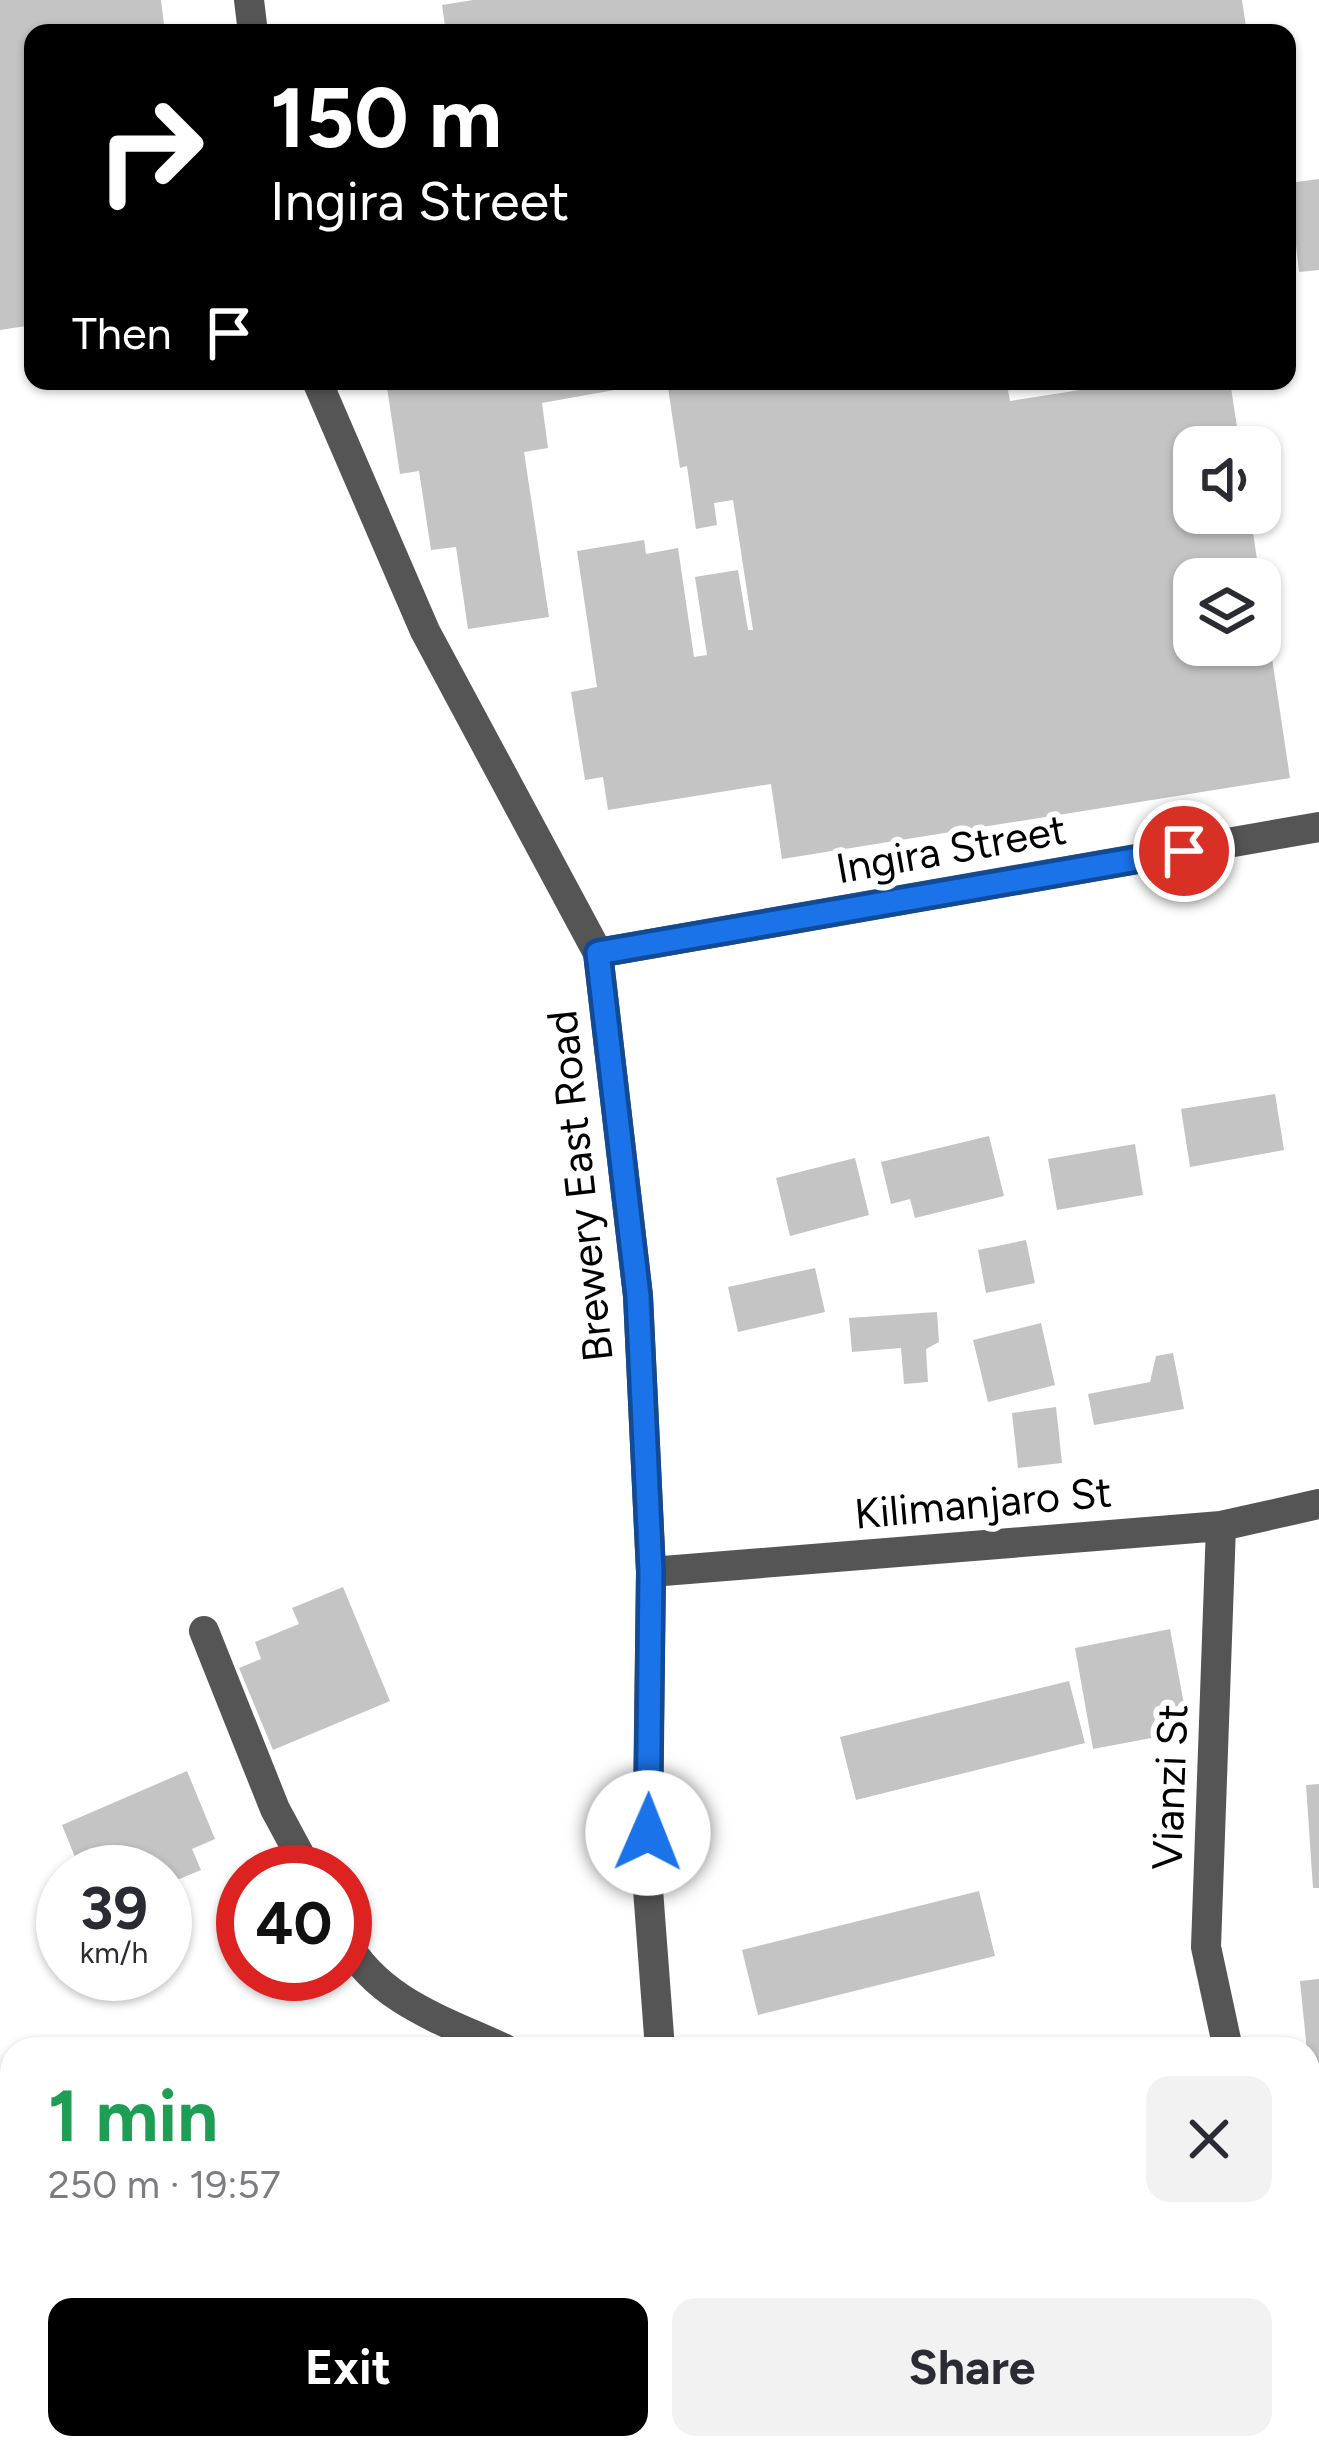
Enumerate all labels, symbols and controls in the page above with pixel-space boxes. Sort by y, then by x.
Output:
text: 150 m [270,67,502,168]
icon: right [72,72,228,228]
text: Ingira Street [270,169,569,234]
icon: arrive [196,300,262,366]
text: Then [72,306,172,360]
map controls [1173,426,1281,666]
button: sound [1173,426,1281,534]
button: layers [1173,558,1281,666]
pin [1133,800,1235,902]
street label: Ingira Street [832,804,1070,894]
icon: arrive [1151,818,1217,884]
street label: Brewery East Road [536,1008,624,1364]
street label: Kilimanjaro St [852,1466,1114,1540]
street label: Vianzi St [1142,1703,1198,1871]
position arrow [585,1770,711,1896]
speed limit sign: 40 [216,1845,372,2001]
text: 39 [80,1872,148,1944]
text: km/h [80,1934,148,1971]
text: 1 min [48,2073,218,2159]
button: close [1146,2076,1272,2202]
text: 250 m · 19:57 [48,2161,281,2208]
button: Exit [48,2298,648,2436]
button: Share [672,2298,1272,2436]

